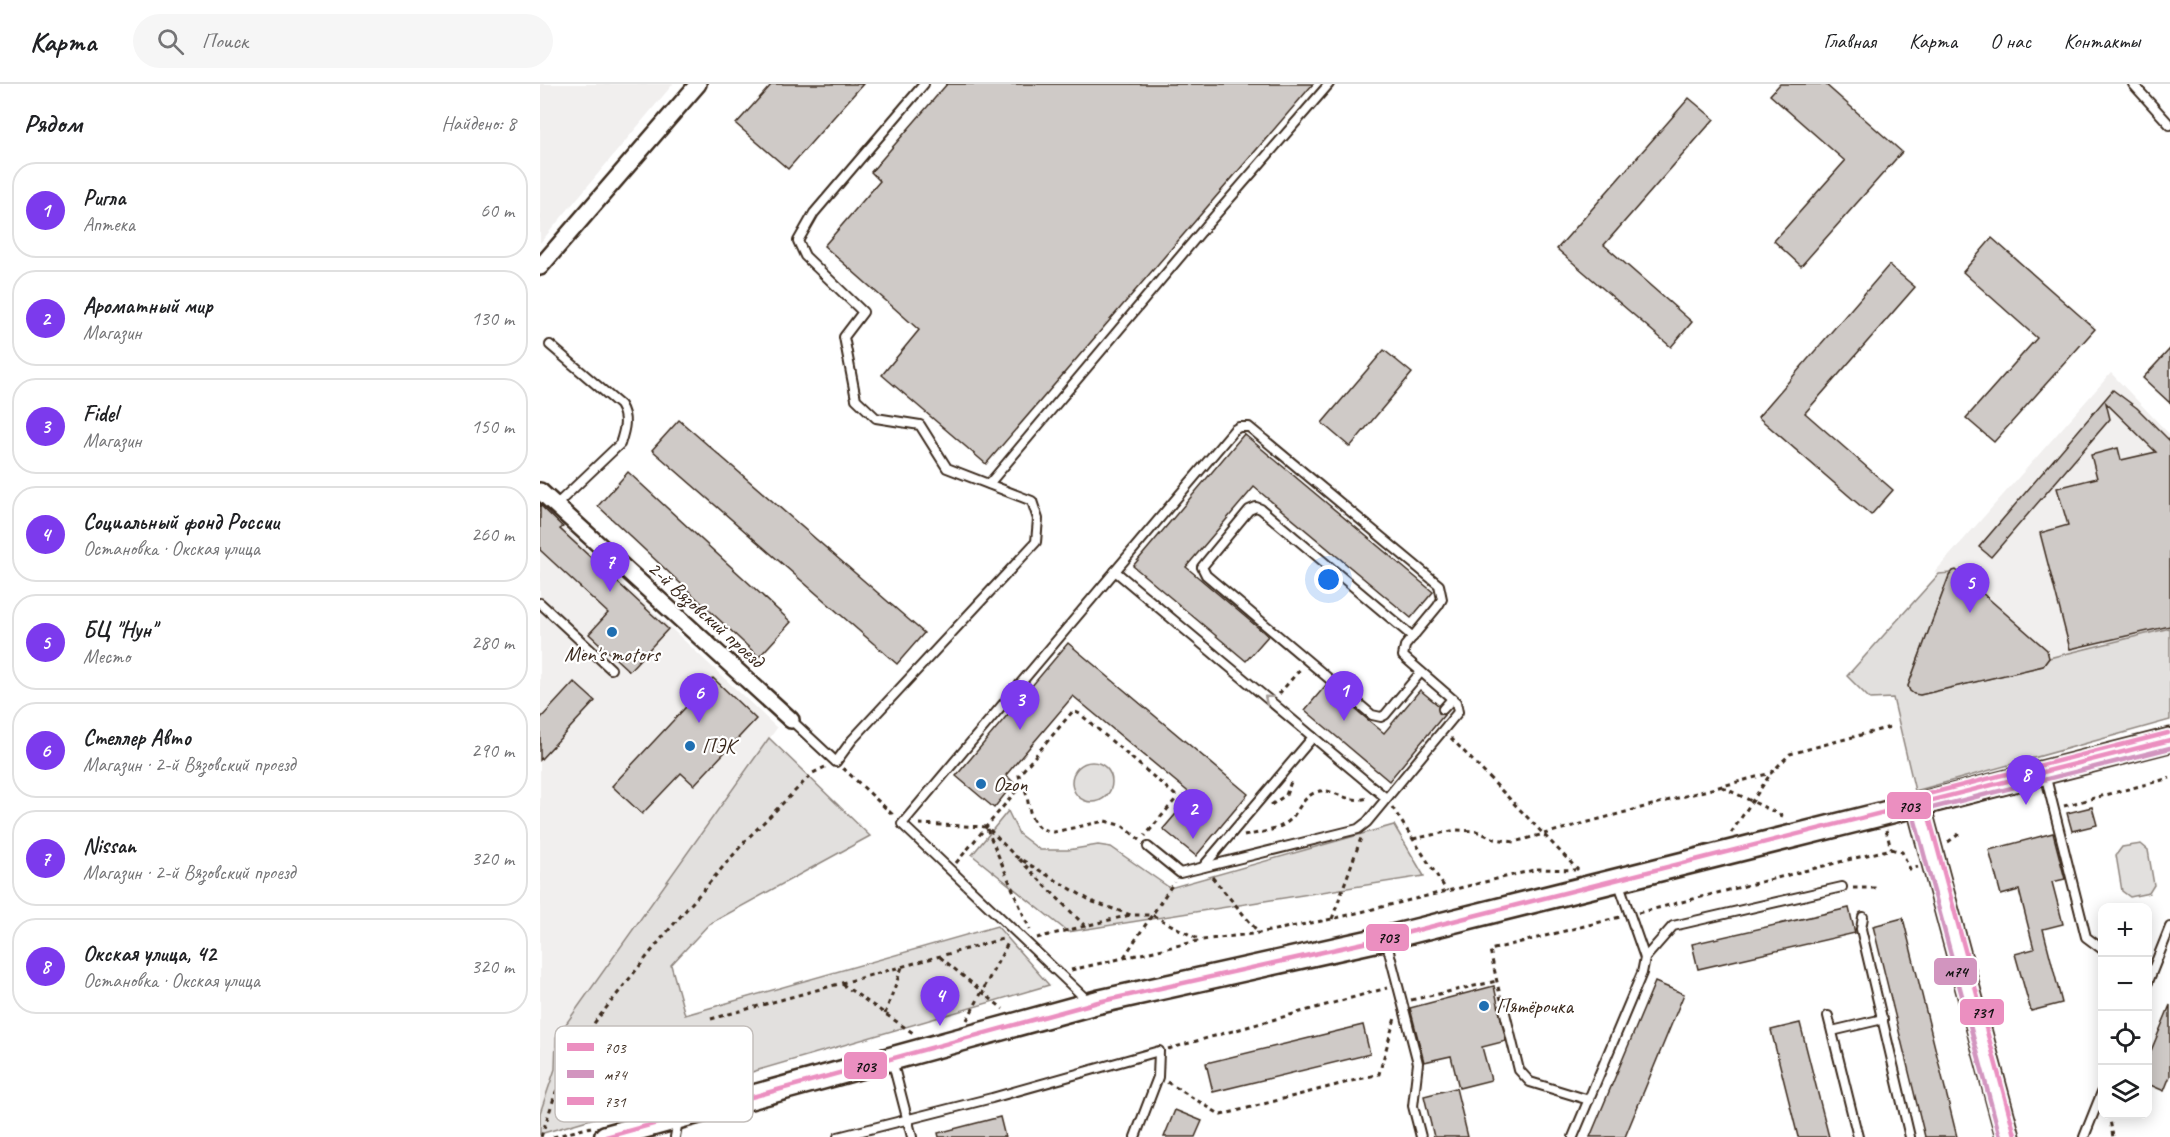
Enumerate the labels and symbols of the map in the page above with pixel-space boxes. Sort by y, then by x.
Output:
pin: 7 [590,542,630,592]
street label: 2-й Вязовский проезд [642,555,771,676]
pin: 5 [1950,564,1990,613]
your location [1314,565,1343,594]
marker: Men's motors [605,625,619,639]
place label: Men's motors [564,641,662,667]
pin: 1 [1324,672,1364,721]
pin: 6 [680,674,718,723]
pin: 3 [1000,680,1040,730]
one-way arrow [1264,696,1275,707]
place label: ПЭК [702,733,740,759]
marker: ПЭК [683,739,697,753]
pin: 8 [2006,756,2046,805]
place label: Ozon [993,771,1028,797]
marker: Ozon [974,777,988,791]
pin: 2 [1174,790,1212,839]
line badge: 703 [1886,791,1932,820]
text: 703 [1898,797,1922,817]
line badge: 703 [1365,923,1410,952]
text: 703 [1377,928,1401,948]
line badge: м74 [1933,957,1978,986]
text: м74 [1944,962,1969,982]
pin: 4 [920,976,960,1026]
place label: Пятёрочка [1496,993,1575,1019]
line badge: 731 [1959,998,2005,1026]
marker: Пятёрочка [1477,999,1491,1013]
text: 731 [1971,1003,1995,1023]
legend [555,1026,753,1122]
text: 703 [604,1038,627,1058]
line badge: 703 [843,1051,888,1080]
text: 703 [854,1057,878,1077]
text: м74 [604,1065,629,1085]
text: 731 [604,1092,626,1112]

